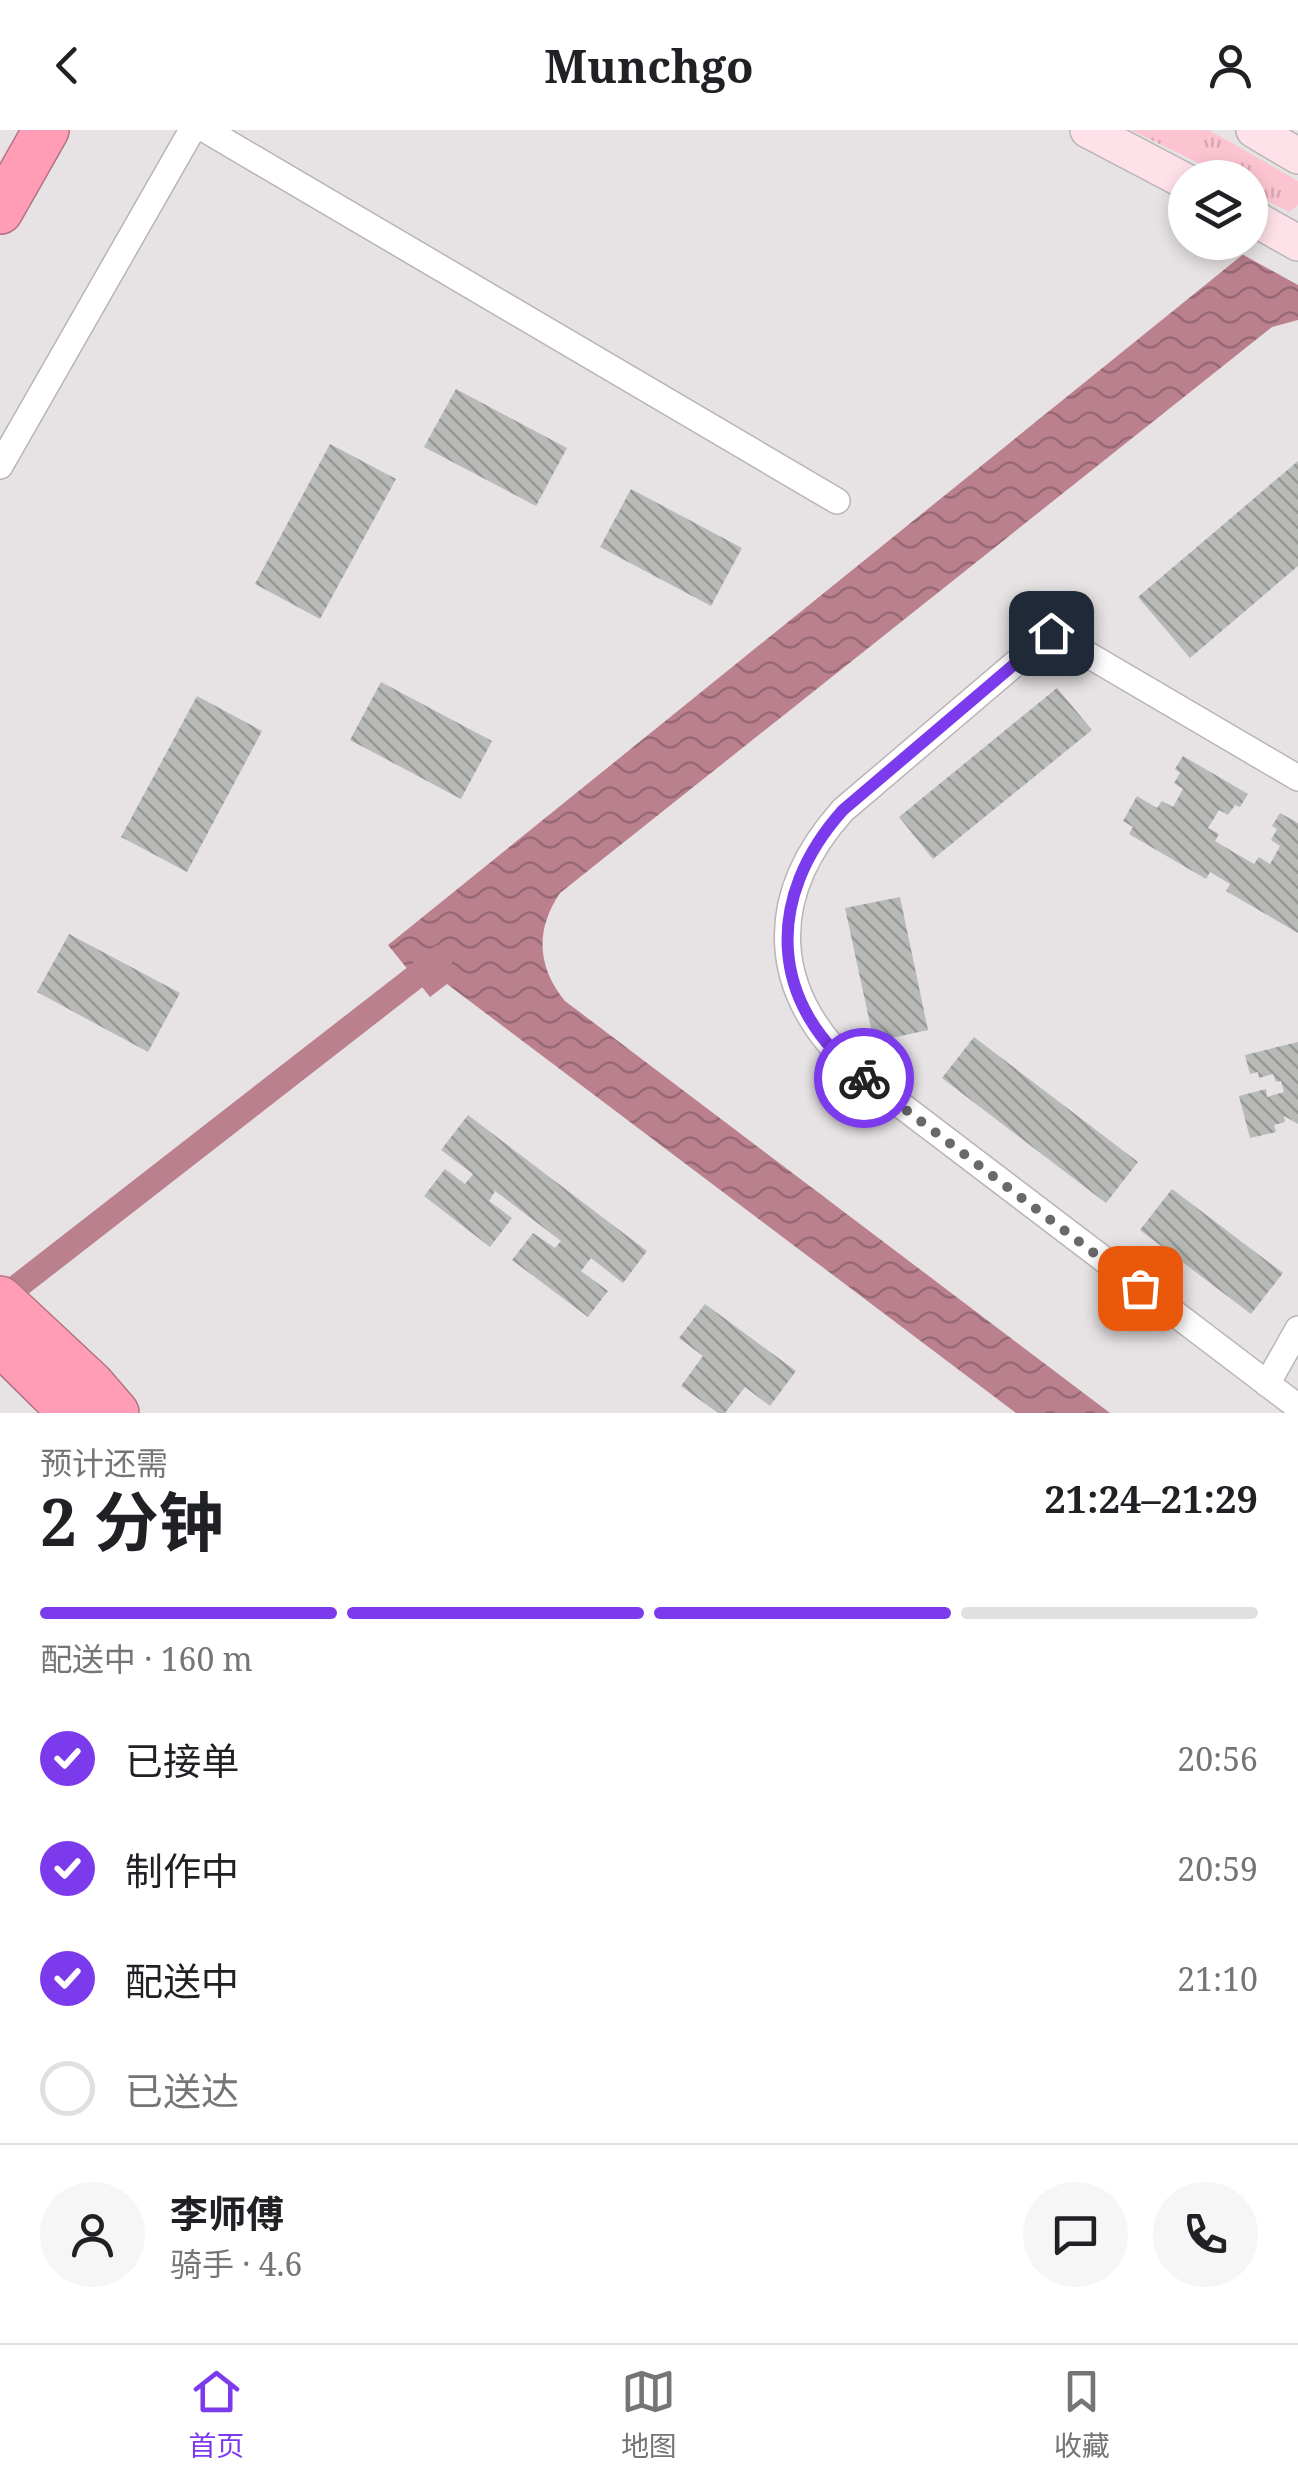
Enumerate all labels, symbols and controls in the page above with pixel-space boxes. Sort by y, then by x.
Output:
text: Munchgo [544,35,754,96]
icon: back [40,38,95,93]
icon: person [1203,38,1258,93]
map controls [1168,160,1268,260]
button: layers [1168,160,1268,260]
pin [1009,591,1094,676]
icon: home [1024,606,1079,661]
courier [814,1028,914,1128]
icon: bike [837,1051,892,1106]
pin [1098,1246,1183,1331]
icon: bag [1113,1261,1168,1316]
text: 预计还需 [40,1441,168,1484]
text: 21:24–21:29 [1044,1472,1258,1524]
text: 2 分钟 [40,1477,224,1565]
text: 配送中 · 160 m [40,1637,253,1680]
icon: check [40,1731,95,1786]
text: 已接单 [125,1734,239,1786]
text: 20:56 [1177,1737,1258,1780]
icon: check [40,1841,95,1896]
text: 制作中 [125,1844,239,1896]
text: 20:59 [1177,1847,1258,1890]
icon: check [40,1951,95,2006]
text: 配送中 [125,1954,239,2006]
text: 21:10 [1177,1957,1258,2000]
text: 已送达 [125,2064,239,2116]
button: person [40,2182,145,2287]
button: chat [1023,2182,1128,2287]
button: phone [1153,2182,1258,2287]
text: 李师傅 [170,2187,284,2239]
text: 骑手 · 4.6 [170,2242,302,2285]
tab: 首页 [188,2364,244,2464]
tab: 地图 [621,2364,677,2464]
tab: 收藏 [1054,2364,1110,2464]

